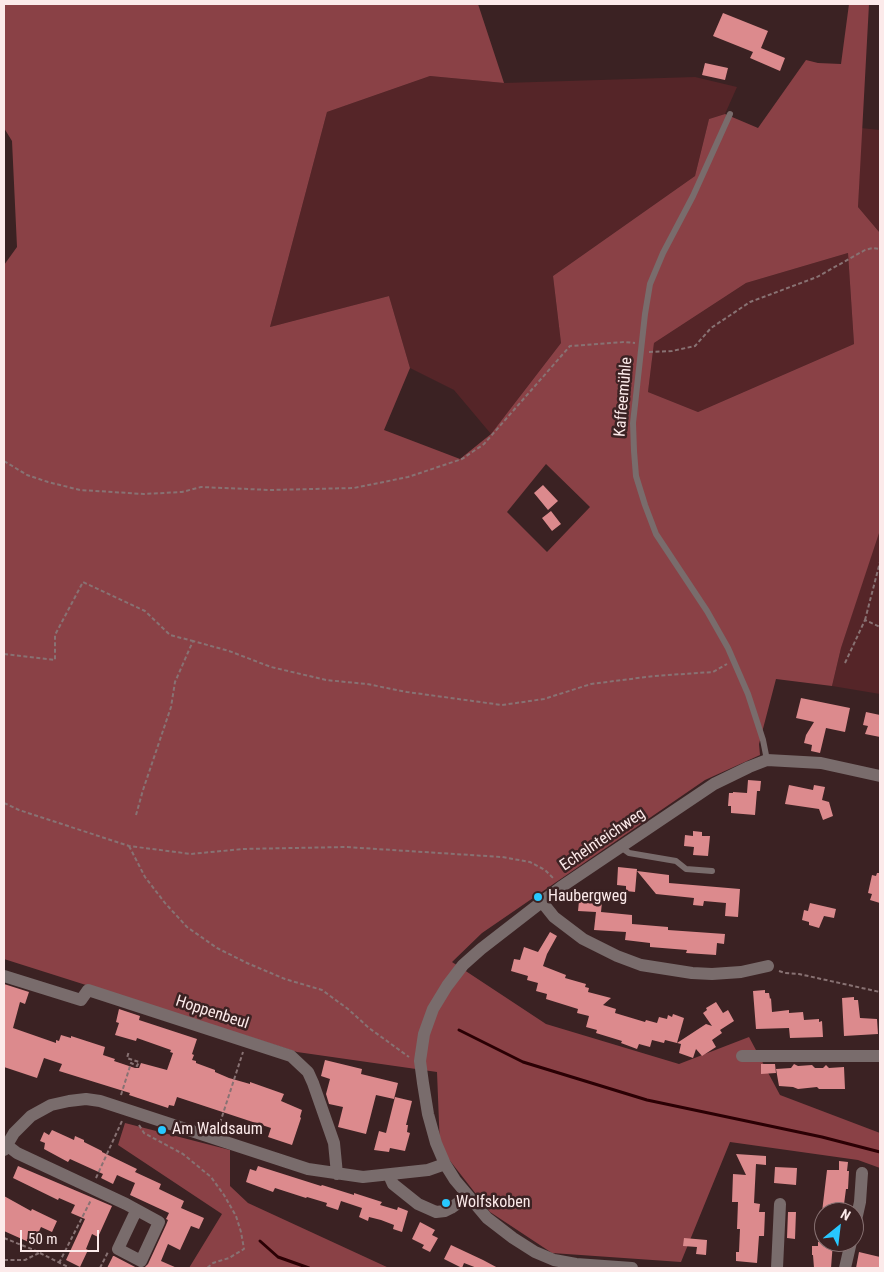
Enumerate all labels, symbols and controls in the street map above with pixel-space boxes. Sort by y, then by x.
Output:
street label: Kaffeemühle [611,356,637,438]
street label: Echelnteichweg [557,804,649,876]
place label: Haubergweg [548,887,627,907]
marker: Haubergweg [532,891,544,903]
street label: Hoppenbeul [173,992,251,1034]
place label: Am Waldsaum [172,1120,263,1140]
marker: Am Waldsaum [156,1124,168,1136]
place label: Wolfskoben [456,1193,530,1213]
marker: Wolfskoben [440,1197,452,1209]
north arrow [814,1202,864,1252]
text: N [838,1206,853,1224]
scale bar [22,1220,101,1252]
text: 50 m [28,1230,58,1248]

